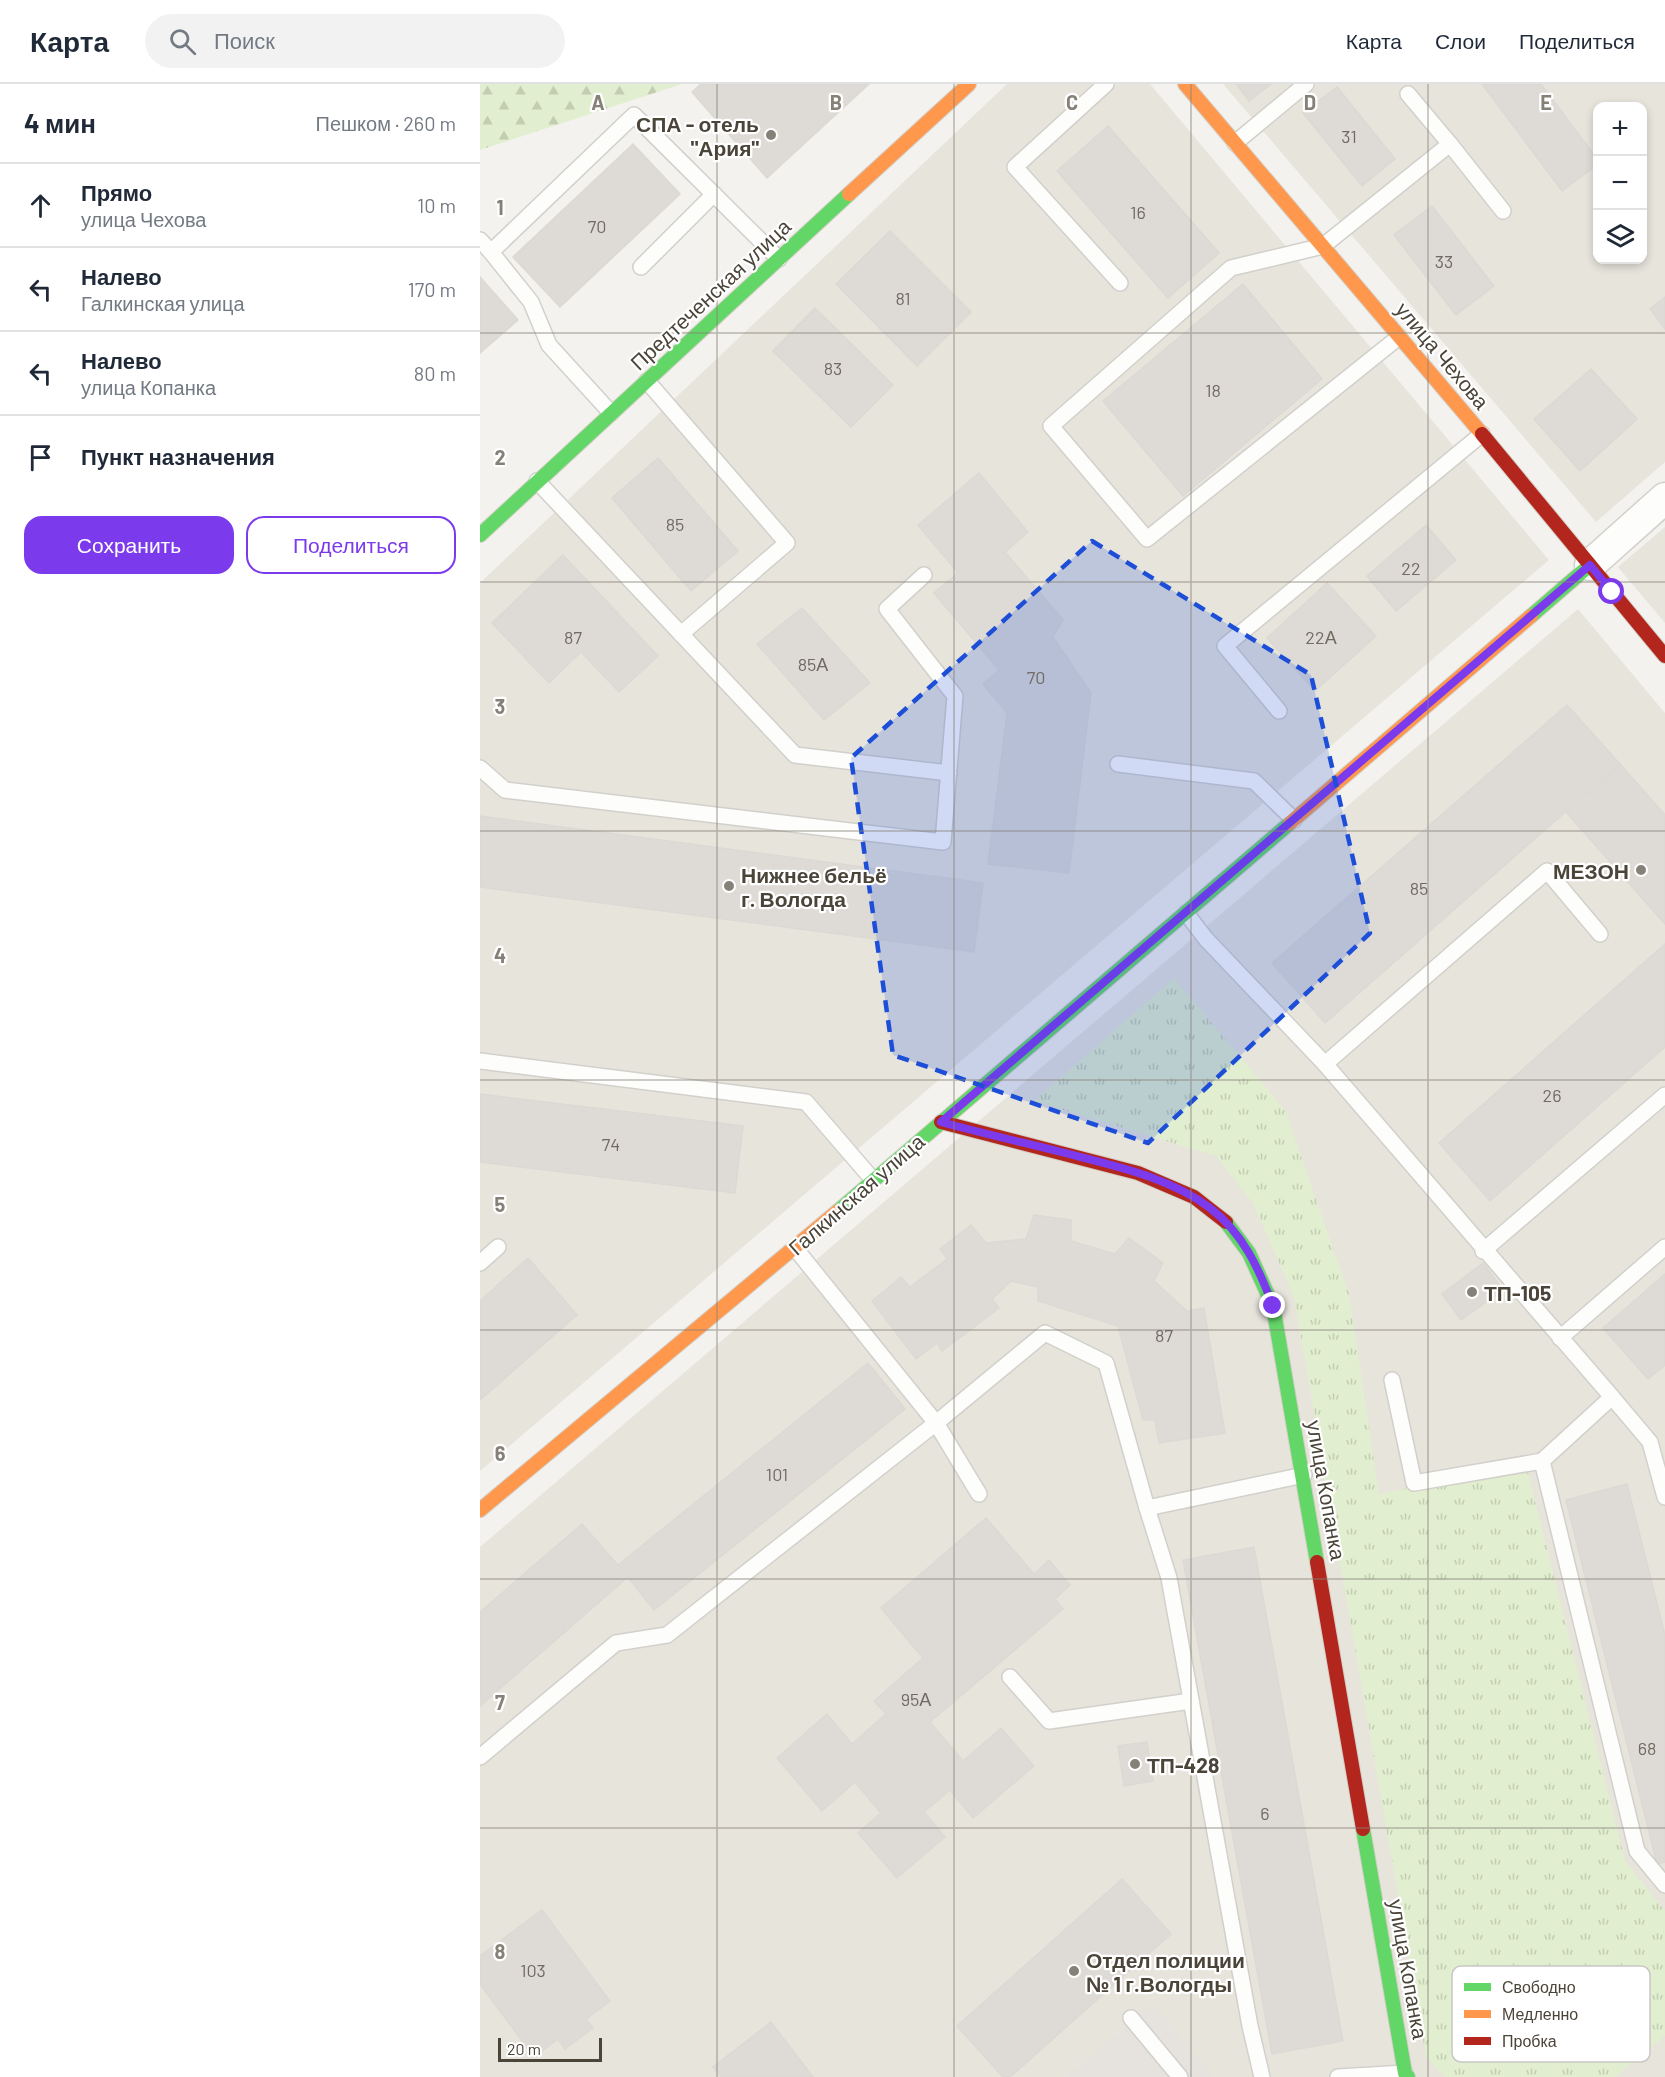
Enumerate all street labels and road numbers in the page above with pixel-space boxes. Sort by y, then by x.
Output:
street label: Предтеченская улица [625,213,796,375]
street label: улица Чехова [1391,297,1495,414]
street label: Галкинская улица [783,1128,929,1260]
street label: улица Копанка [1302,1418,1352,1562]
street label: улица Копанка [1384,1897,1434,2041]

